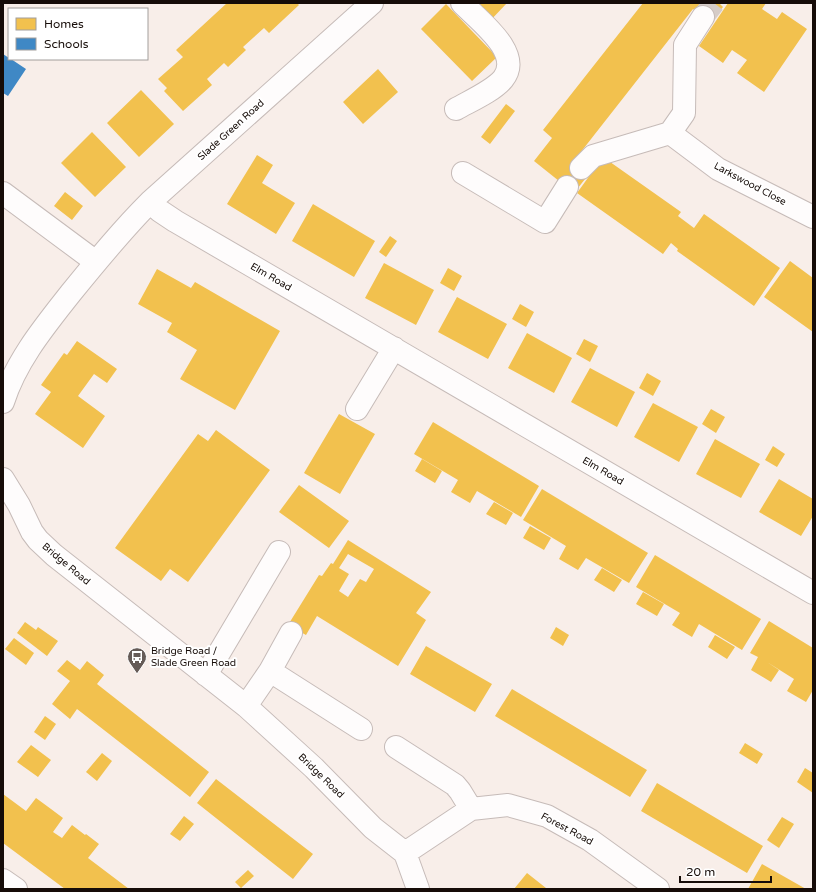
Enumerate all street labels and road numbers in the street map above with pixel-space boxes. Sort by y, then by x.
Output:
street label: Slade Green Road [195,97,267,163]
street label: Larkswood Close [712,160,789,208]
street label: Elm Road [248,260,294,294]
street label: Elm Road [580,454,626,488]
street label: Bridge Road [39,540,93,588]
street label: Bridge Road [296,751,346,801]
street label: Forest Road [539,810,595,848]

